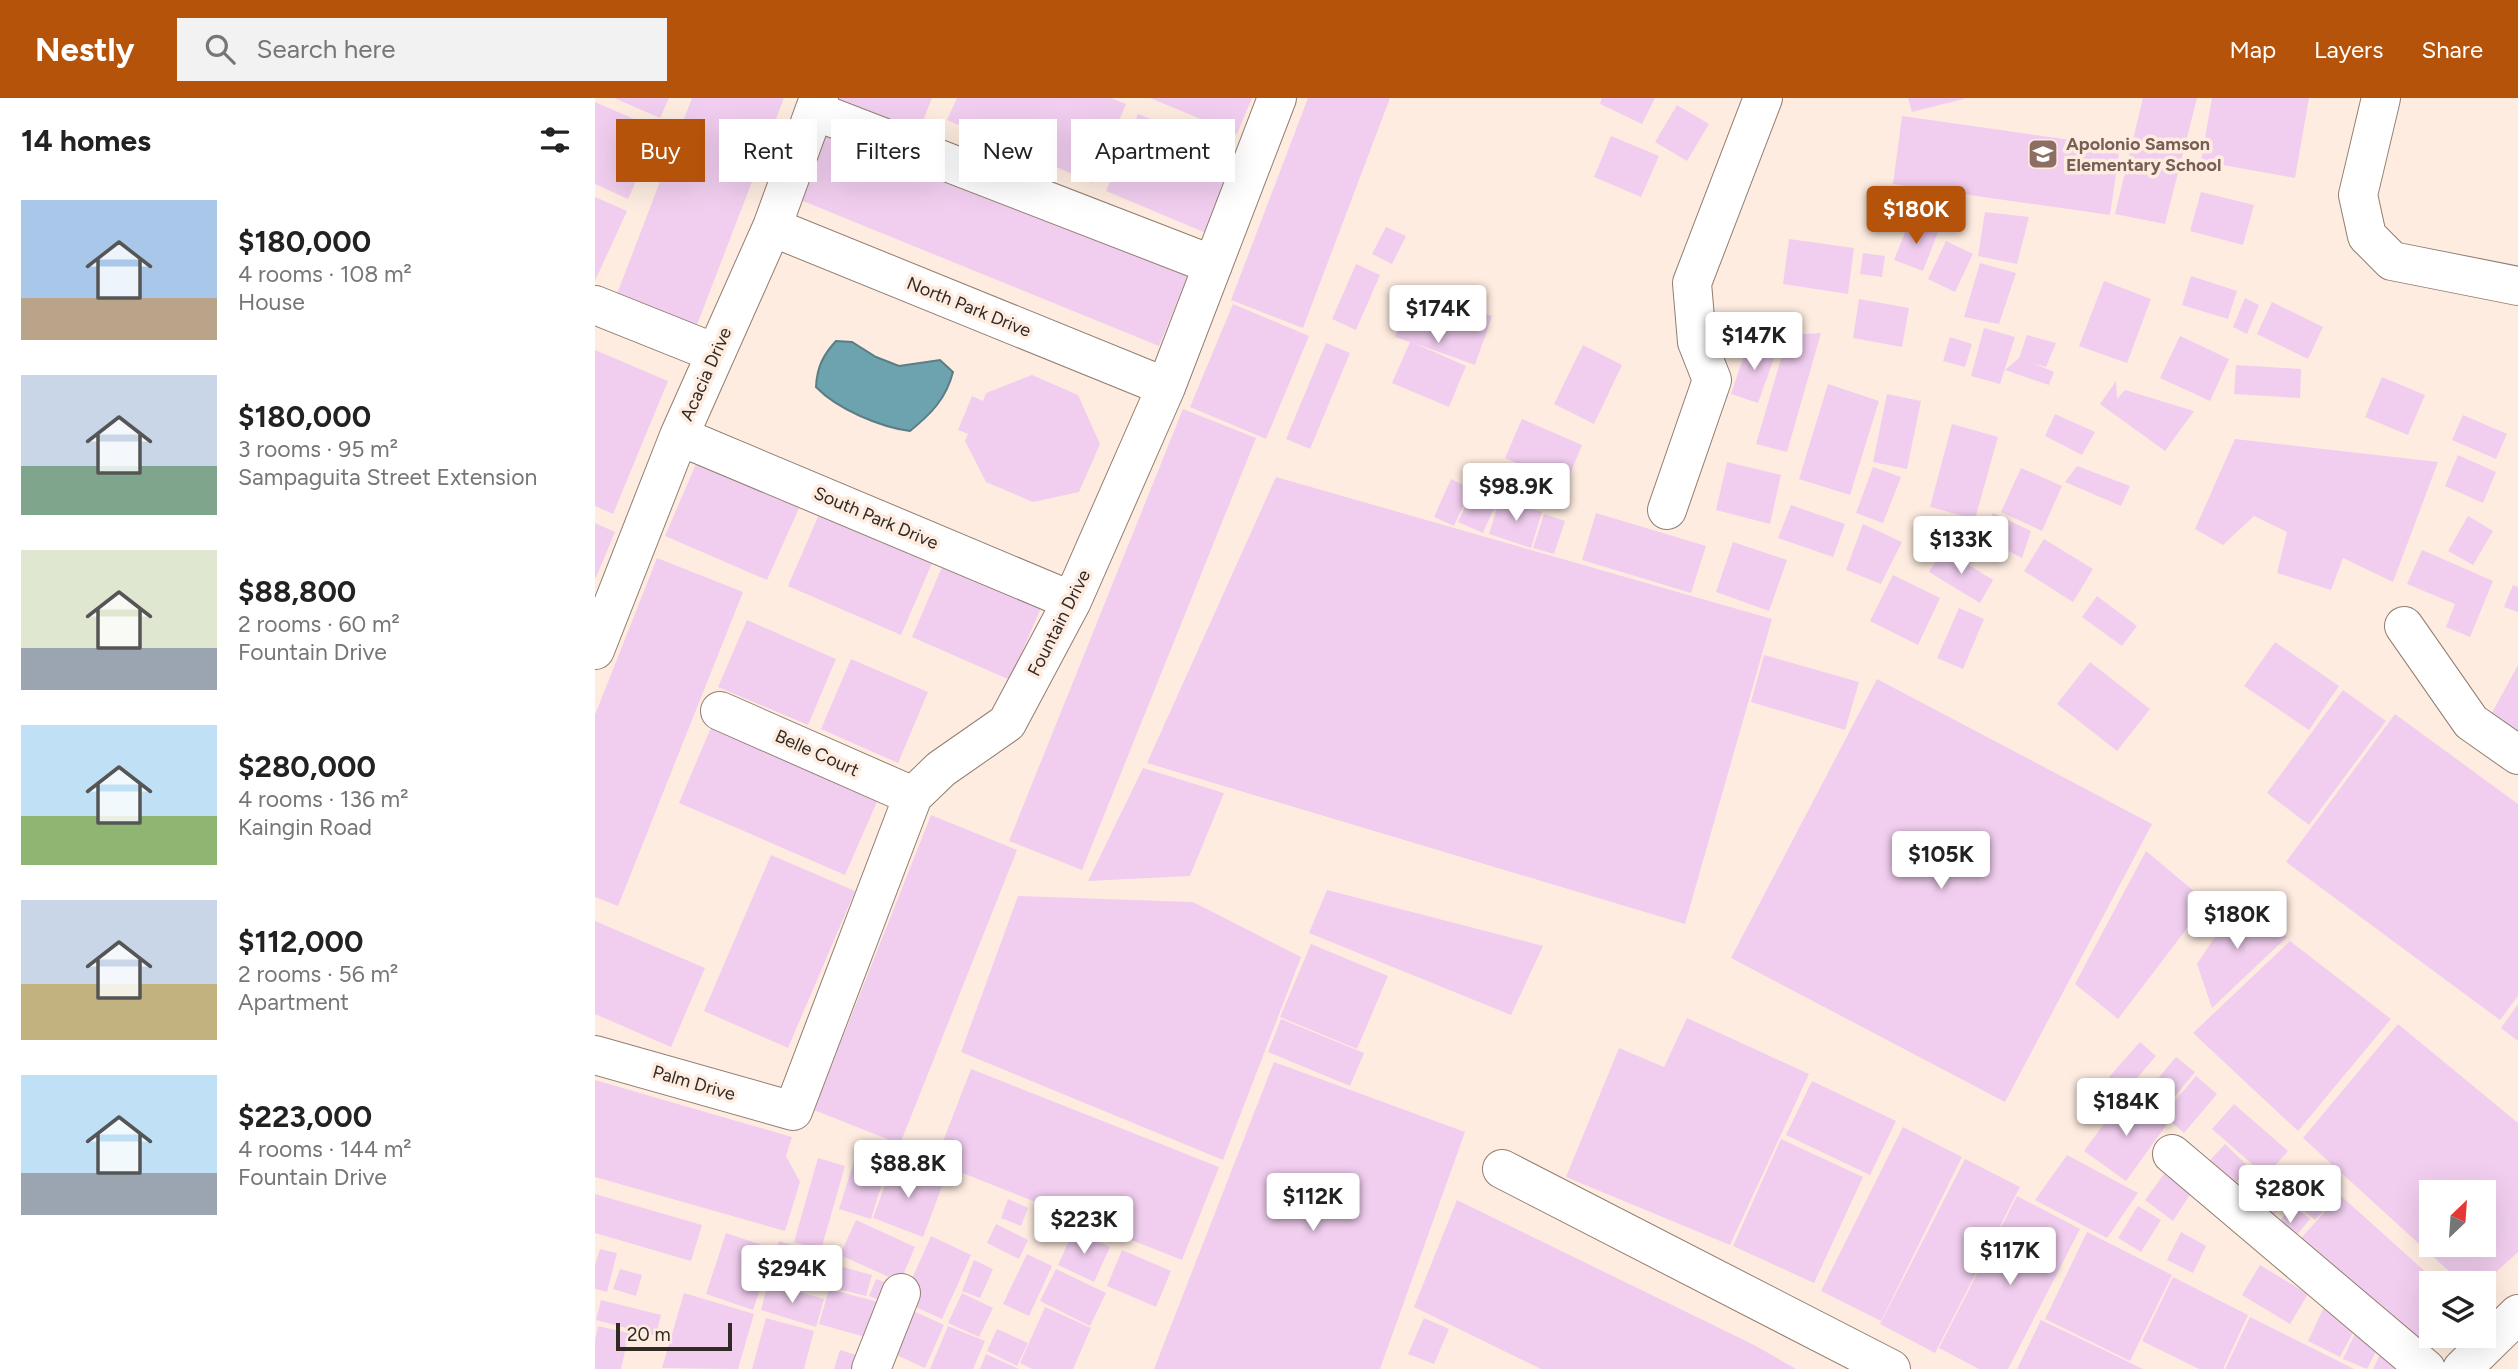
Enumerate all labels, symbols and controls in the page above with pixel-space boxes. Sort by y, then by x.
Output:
search box [177,18,667,81]
text: Nestly [35,30,135,69]
icon: search [201,30,239,68]
text: Search here [257,33,395,65]
text: Map [2229,35,2276,64]
text: Layers [2314,35,2383,64]
text: Share [2421,35,2483,64]
chip: Buy [616,119,705,182]
chip: Rent [719,119,817,182]
chip: Filters [831,119,945,182]
chip: New [959,119,1057,182]
chip: Apartment [1071,119,1235,182]
icon: filters [536,121,574,159]
text: 14 homes [21,122,151,159]
place label: Apolonio Samson Elementary School [2066,133,2221,176]
school or university icon: Apolonio Samson Elementary School [2026,137,2060,171]
pin: $180K [1867,186,1965,246]
text: $180K [1883,195,1949,223]
text: $180,000 [238,223,371,260]
icon: home [77,228,161,312]
text: 4 rooms · 108 m² [238,260,412,288]
street label: North Park Drive [904,272,1034,342]
pin: $174K [1389,286,1487,345]
text: House [238,288,305,316]
text: $174K [1405,294,1471,322]
pin: $147K [1705,313,1803,372]
text: $147K [1721,321,1787,349]
street label: Acacia Drive [676,324,736,424]
text: $180,000 [238,398,371,435]
icon: home [77,403,161,487]
text: 3 rooms · 95 m² [238,435,398,463]
text: Sampaguita Street Extension [238,463,537,491]
pin: $98.9K [1459,464,1573,523]
text: $98.9K [1479,472,1553,500]
street label: South Park Drive [810,482,942,554]
pin: $133K [1912,517,2010,576]
text: $133K [1929,525,1993,553]
street label: Fountain Drive [1023,566,1095,680]
text: $88,800 [238,573,356,610]
icon: home [77,578,161,662]
text: 2 rooms · 60 m² [238,610,400,638]
text: Fountain Drive [238,638,387,666]
street label: Belle Court [772,725,862,781]
text: $280,000 [238,748,376,785]
icon: home [77,753,161,837]
text: 4 rooms · 136 m² [238,785,409,813]
text: Kaingin Road [238,813,372,841]
pin: $105K [1892,832,1990,891]
text: $105K [1908,840,1974,868]
pin: $180K [2188,892,2286,951]
text: $180K [2204,900,2270,928]
text: $112,000 [238,923,363,960]
icon: home [77,928,161,1012]
text: 2 rooms · 56 m² [238,960,398,988]
text: Apartment [238,988,349,1016]
street label: Palm Drive [650,1061,738,1105]
pin: $184K [2077,1079,2175,1138]
text: $184K [2093,1087,2159,1115]
text: $223,000 [238,1098,372,1135]
icon: home [77,1103,161,1187]
text: 4 rooms · 144 m² [238,1135,412,1163]
pin: $88.8K [851,1140,965,1200]
text: $88.8K [870,1149,946,1177]
text: Fountain Drive [238,1163,387,1191]
pin: $280K [2241,1166,2339,1225]
pin: $112K [1264,1174,1362,1233]
text: $280K [2255,1174,2325,1202]
north arrow [2419,1180,2495,1256]
map controls [2419,1180,2496,1348]
text: $112K [1283,1182,1343,1210]
pin: $223K [1035,1196,1133,1256]
text: $223K [1050,1205,1118,1233]
pin: $117K [1961,1228,2059,1287]
text: $117K [1980,1236,2040,1264]
pin: $294K [743,1246,841,1305]
text: $294K [757,1254,827,1282]
button: layers [2419,1271,2496,1348]
scale bar [616,1320,731,1352]
text: 20 m [627,1323,671,1346]

